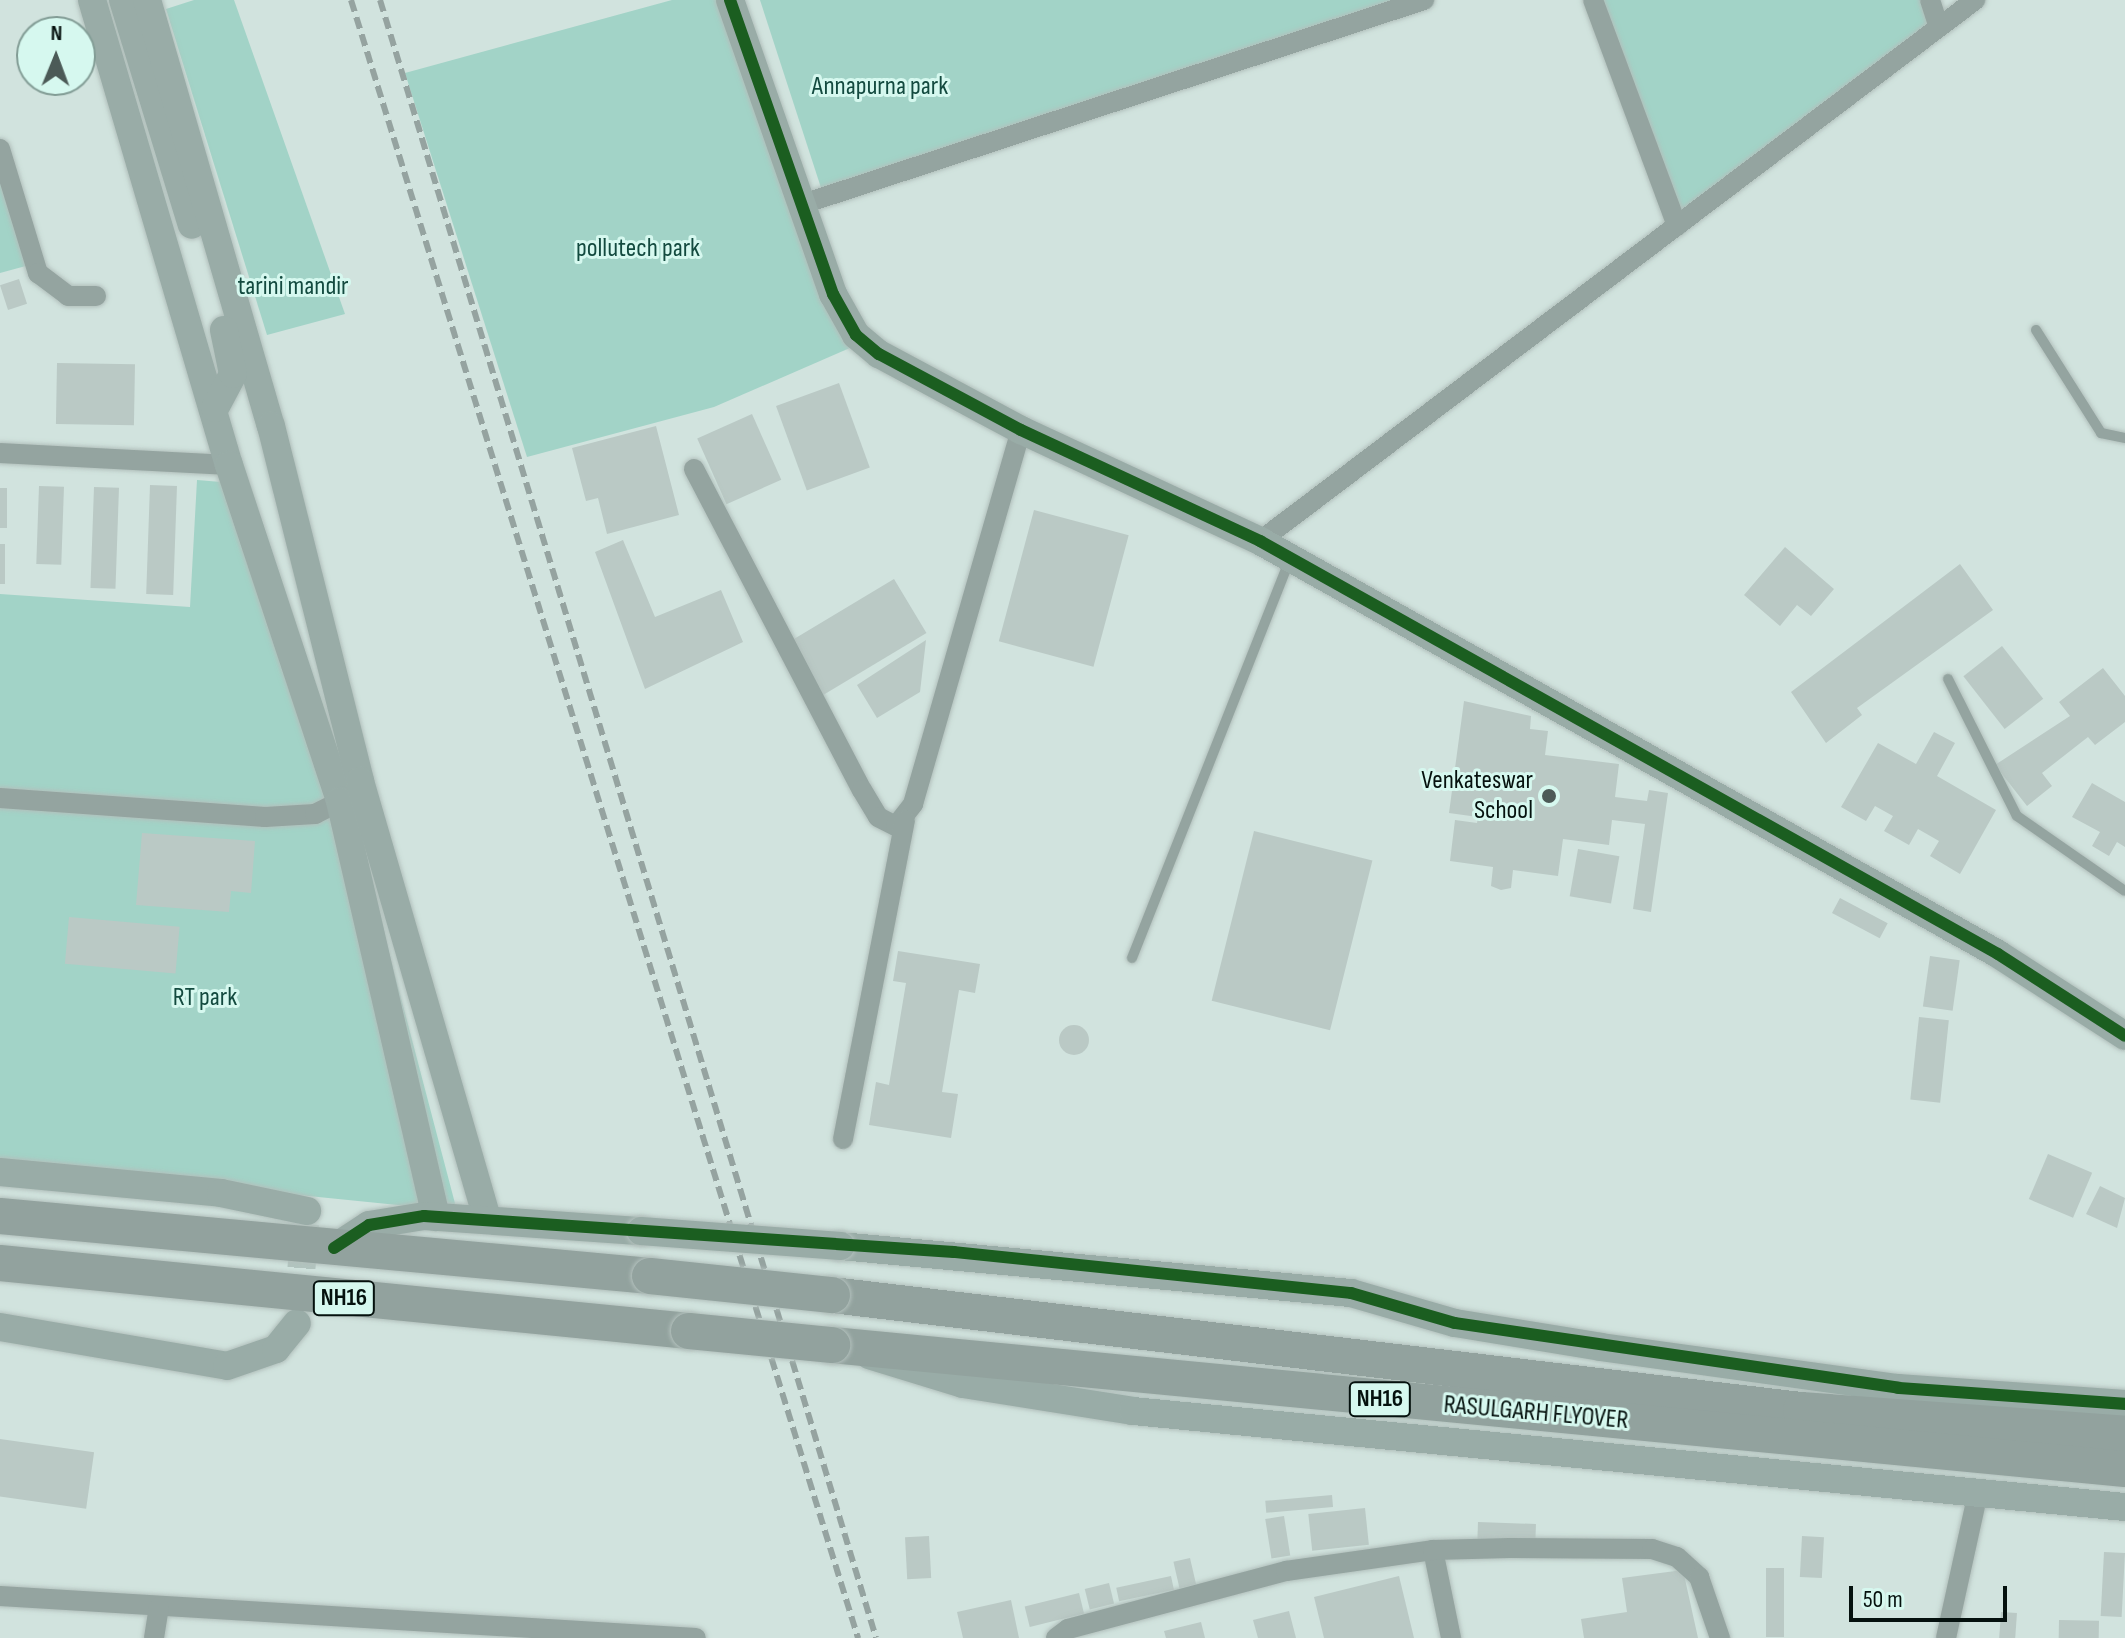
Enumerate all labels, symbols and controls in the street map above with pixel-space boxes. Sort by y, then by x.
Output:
north arrow [16,16,96,96]
text: N [50,20,63,47]
park label: Annapurna park [812,71,948,103]
park label: pollutech park [576,233,700,265]
park label: tarini mandir [237,271,349,303]
place label: Venkateswar School [1421,765,1533,826]
marker: Venkateswar School [1540,787,1558,805]
park label: RT park [173,982,237,1014]
road number: NH16 [312,1278,376,1318]
road number: NH16 [1348,1379,1412,1419]
street label: RASULGARH FLYOVER [1442,1389,1630,1437]
scale bar [1853,1570,2011,1620]
text: 50 m [1863,1585,1903,1614]

